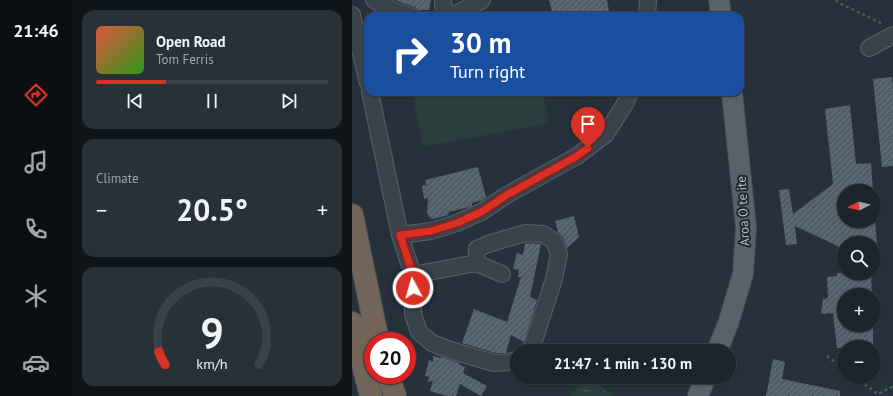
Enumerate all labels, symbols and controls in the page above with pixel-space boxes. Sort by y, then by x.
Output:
text: 21:46 [13,19,59,42]
text: 30 m [450,24,511,61]
icon: right [384,28,436,80]
text: Open Road [156,32,226,51]
text: Tom Ferris [156,51,214,68]
text: Turn right [450,60,525,83]
icon: directions [22,81,50,109]
icon: previous [124,90,146,112]
icon: pause [201,90,223,112]
icon: next [278,90,300,112]
pin [571,107,605,148]
icon: arrive [577,113,599,135]
icon: music [22,148,50,176]
text: Climate [96,170,139,187]
street label: Aroa O te ite [733,176,753,246]
north arrow [837,184,881,228]
map controls [837,184,881,384]
text: 20.5° [176,190,248,229]
text: − [96,196,107,224]
text: + [317,196,328,224]
icon: phone [22,215,50,243]
button: search [837,236,881,280]
position arrow [392,267,434,309]
icon: climate [22,282,50,310]
button: + [837,288,881,332]
text: 9 [200,305,224,358]
speed limit sign: 20 [364,332,416,384]
button: − [837,340,881,384]
icon: car [22,349,50,377]
text: km/h [196,353,228,372]
text: 21:47 · 1 min · 130 m [554,354,692,373]

